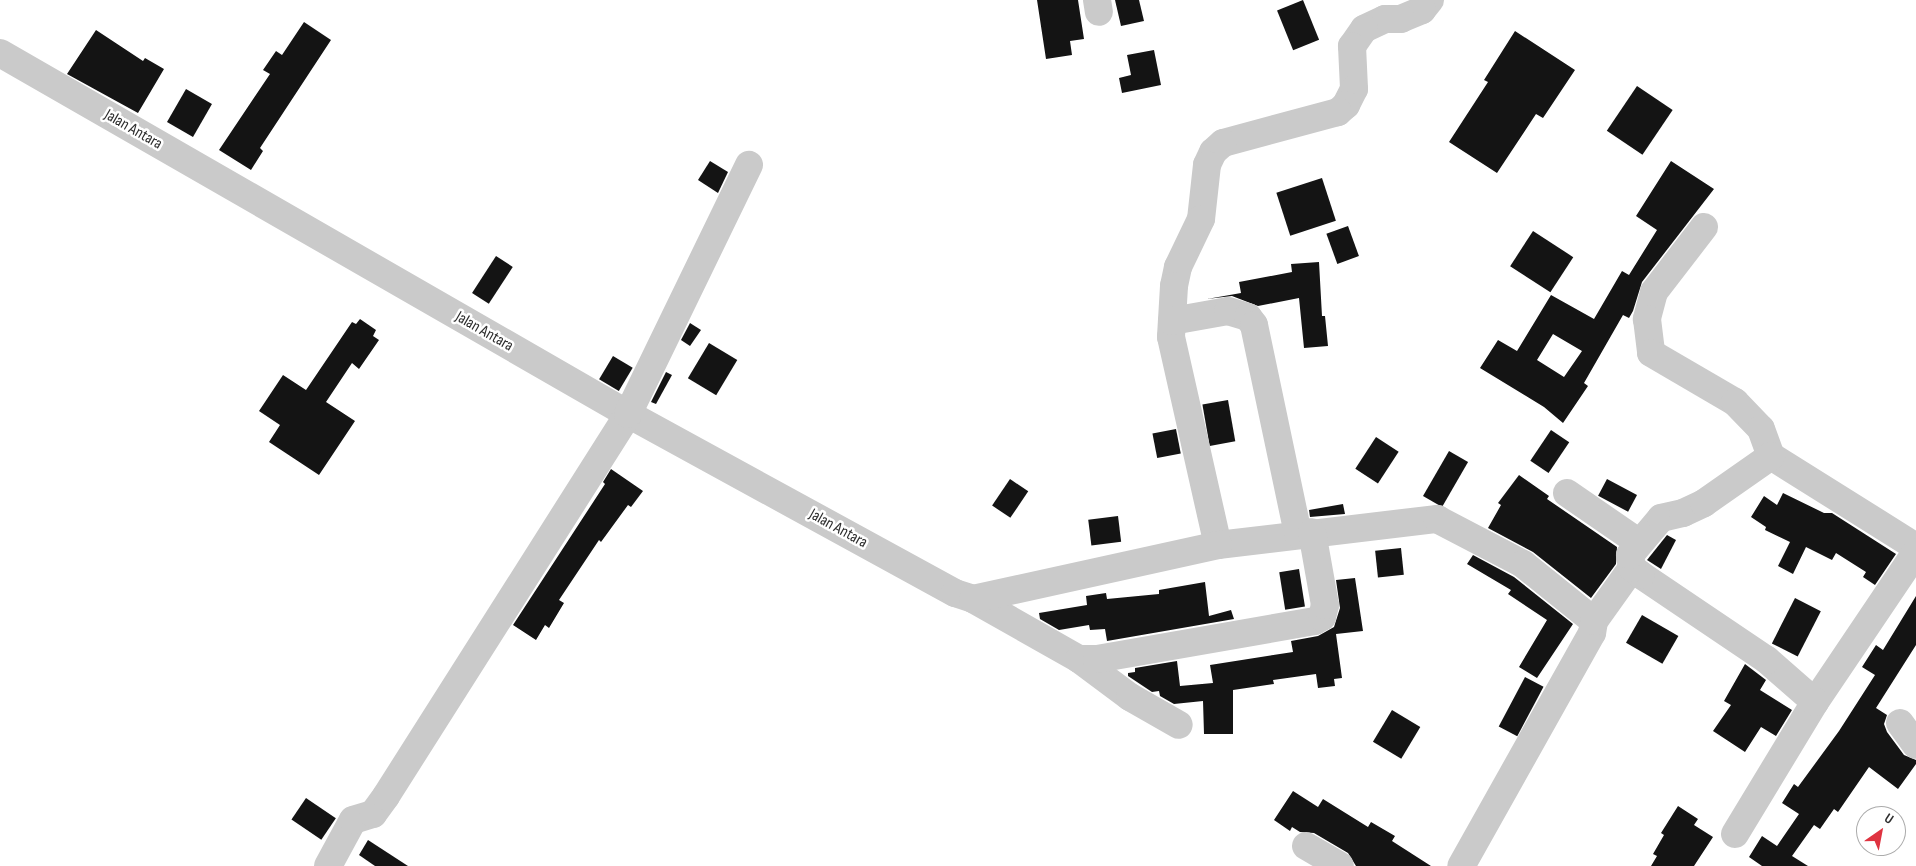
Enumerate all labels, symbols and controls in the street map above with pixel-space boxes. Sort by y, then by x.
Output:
street label: Jalan Antara [101,106,165,154]
street label: Jalan Antara [452,308,516,356]
street label: Jalan Antara [806,505,870,553]
north arrow [1856,806,1906,856]
text: U [1881,810,1897,828]

